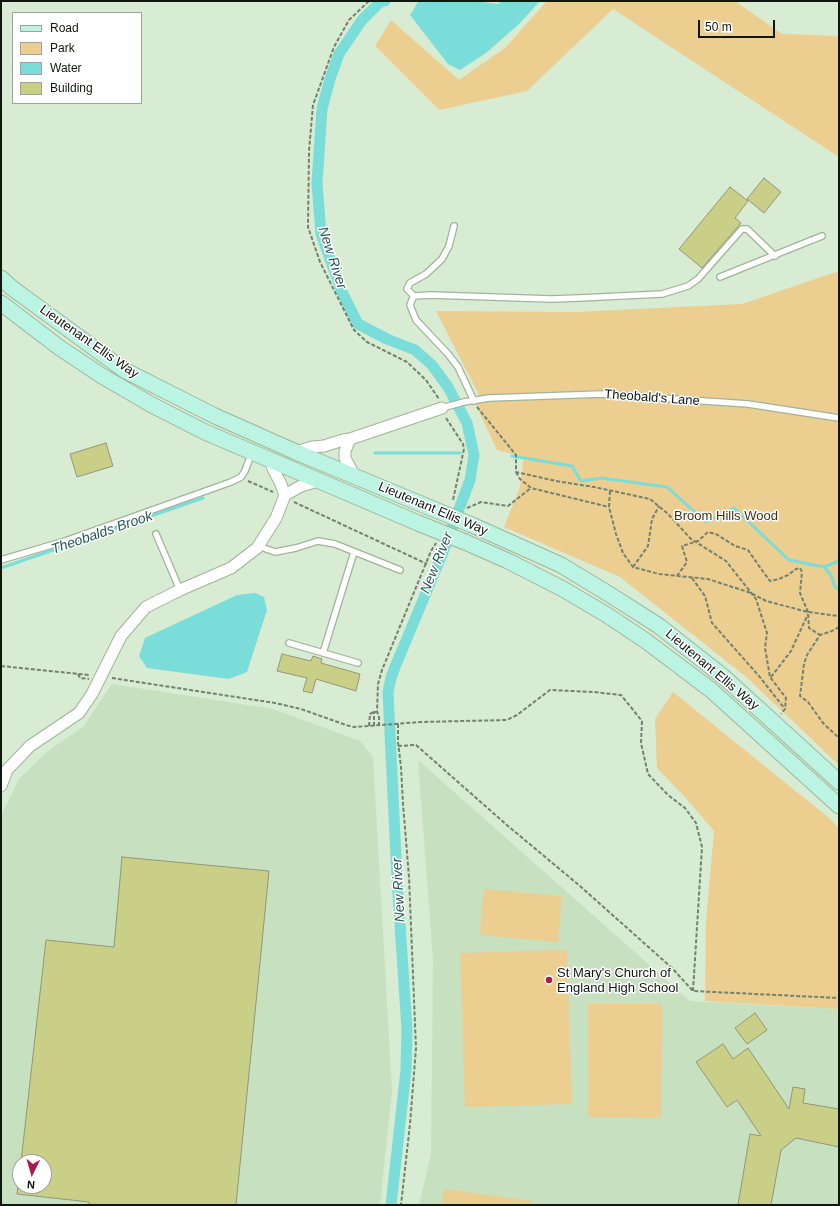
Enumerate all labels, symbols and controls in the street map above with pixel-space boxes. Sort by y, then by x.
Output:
legend [12,12,142,104]
scale bar [700,12,777,38]
text: 50 m [705,20,732,34]
text: Road [50,21,79,35]
text: Park [50,41,75,55]
text: Water [50,61,82,75]
text: Building [50,81,93,95]
water label: New River [314,225,350,291]
street label: Lieutenant Ellis Way [36,302,142,382]
street label: Theobald's Lane [604,387,700,409]
street label: Lieutenant Ellis Way [376,479,490,539]
water label: Theobalds Brook [49,508,155,558]
park label: Broom Hills Wood [674,508,778,524]
water label: New River [417,530,457,596]
street label: Lieutenant Ellis Way [662,626,762,714]
water label: New River [389,857,409,923]
place label: St Mary's Church of England High School [557,965,678,996]
marker: St Mary's Church of England High School [544,975,554,985]
north arrow [12,1154,52,1194]
text: N [27,1179,36,1191]

